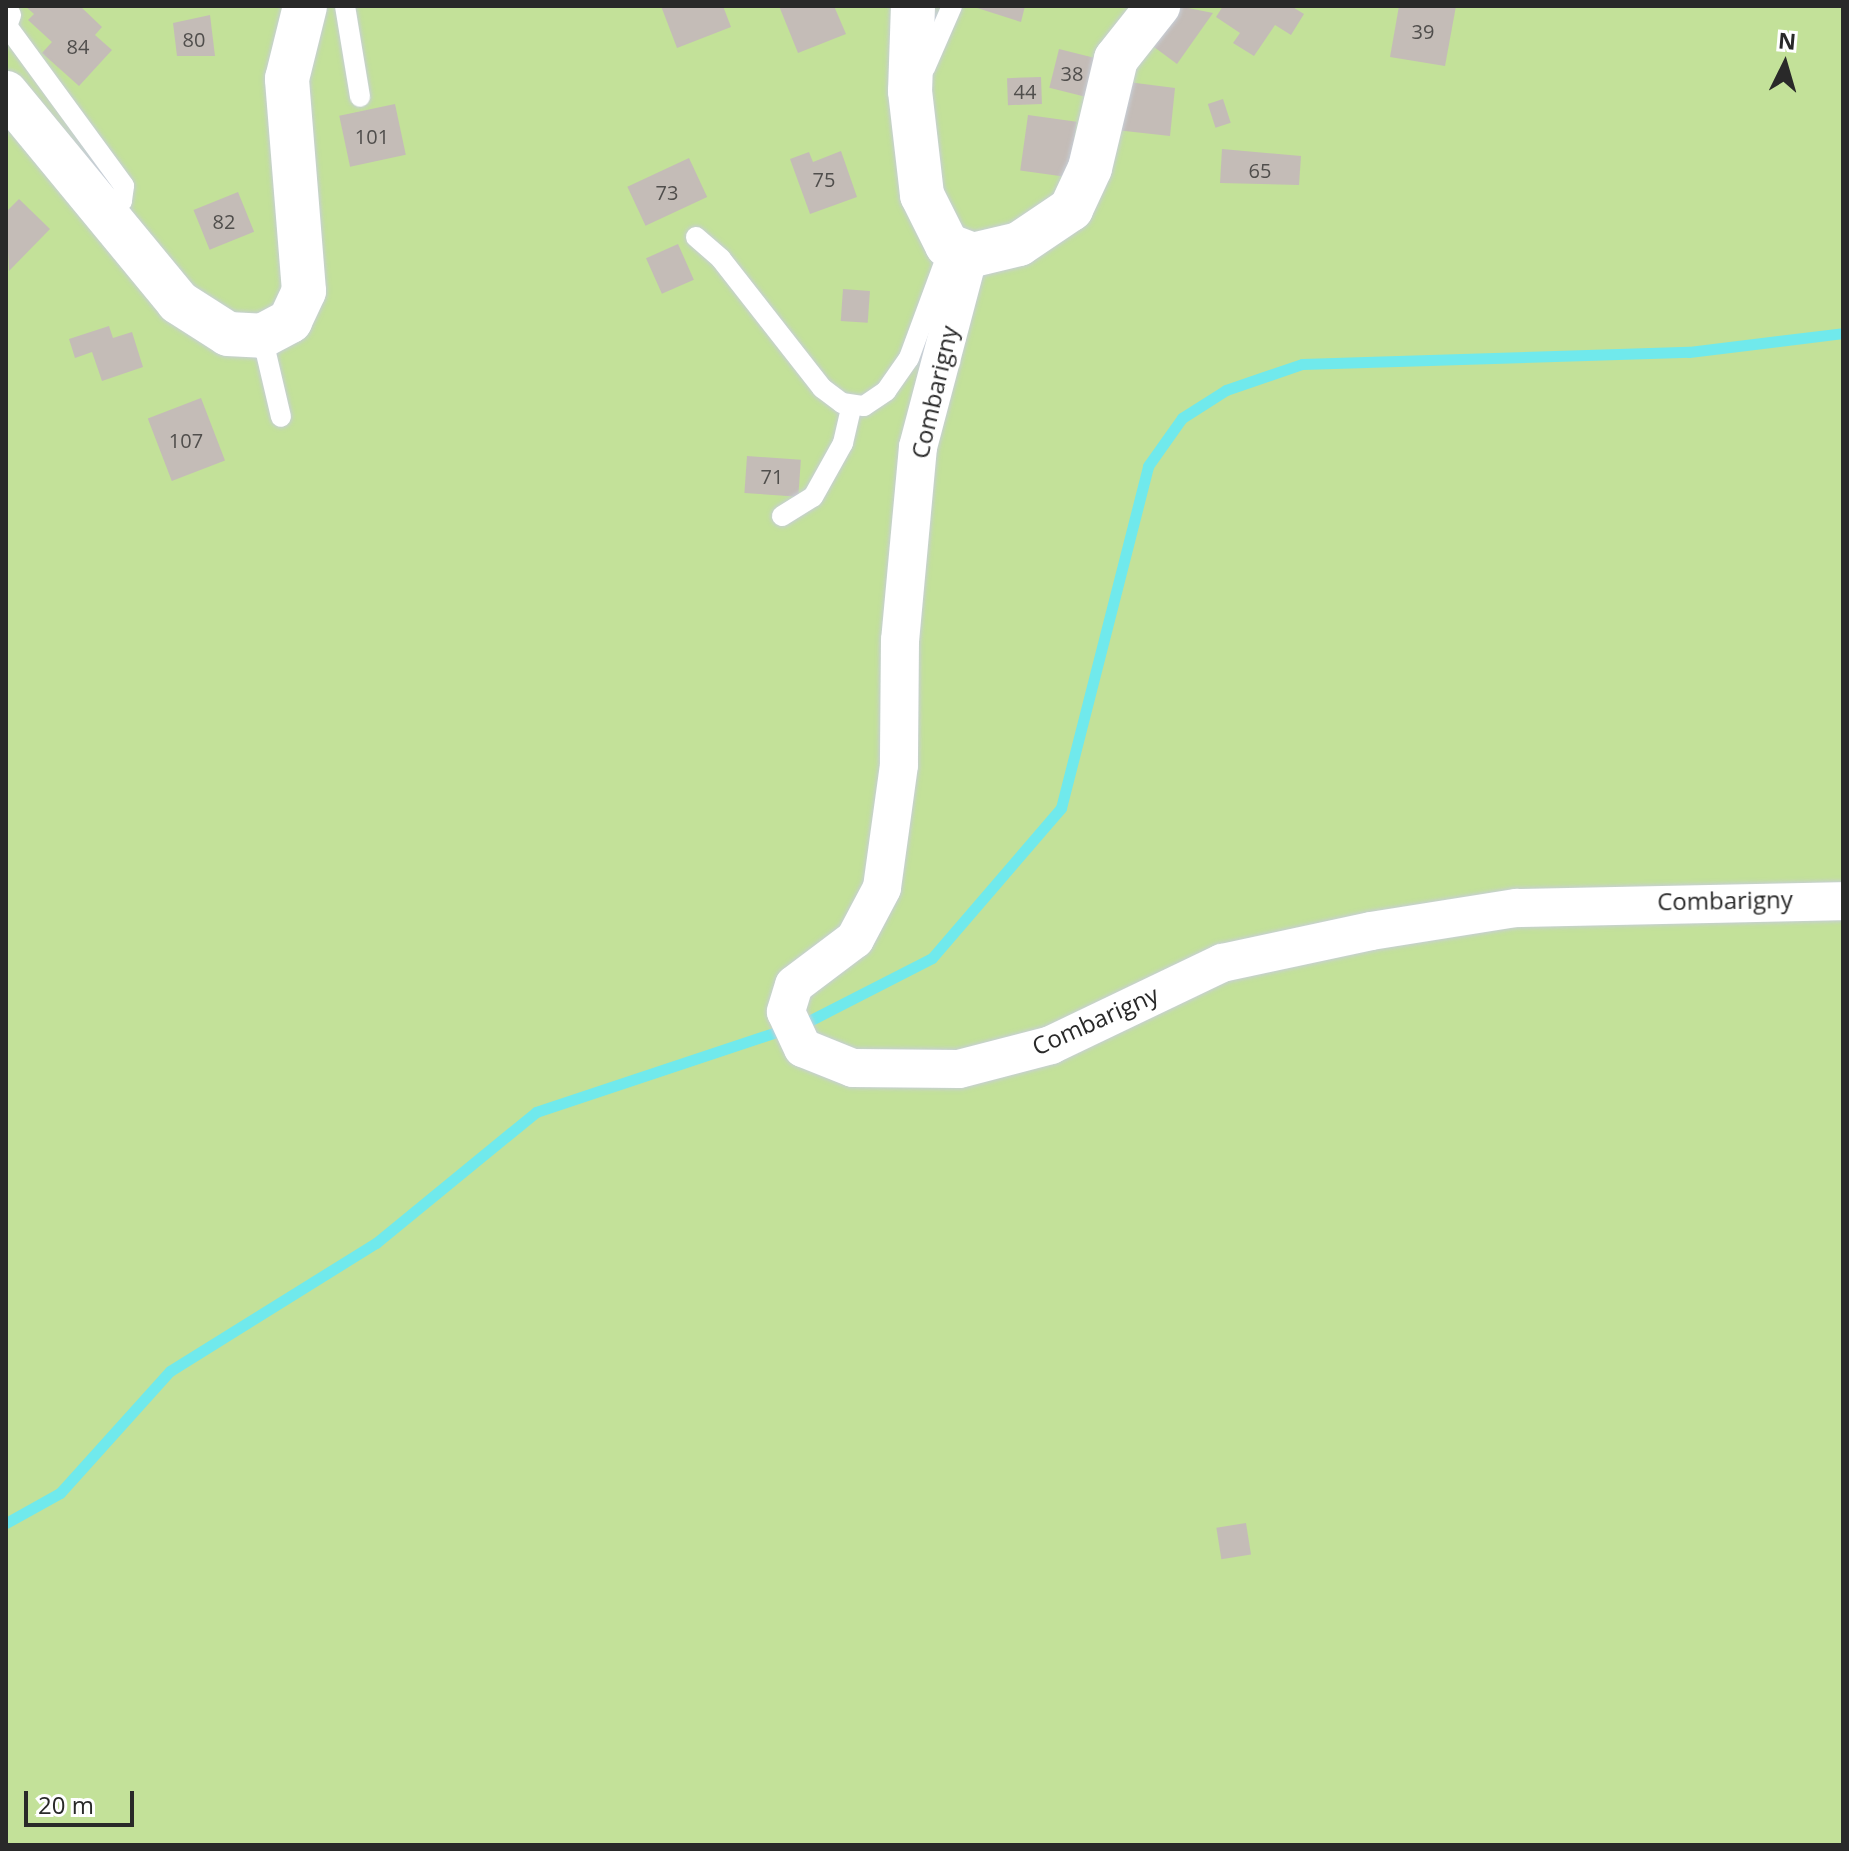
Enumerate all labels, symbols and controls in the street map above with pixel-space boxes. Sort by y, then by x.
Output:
house number: 39 [1412,19,1434,43]
north arrow [1745,24,1825,104]
text: N [1777,24,1797,56]
house number: 80 [183,27,205,51]
house number: 84 [67,34,89,58]
house number: 38 [1061,61,1083,85]
house number: 44 [1014,79,1036,103]
house number: 101 [355,124,389,148]
house number: 65 [1249,158,1271,182]
house number: 75 [813,167,835,191]
house number: 73 [656,180,678,204]
house number: 82 [213,209,235,233]
street label: Combarigny [905,323,963,461]
house number: 107 [169,428,203,452]
house number: 71 [761,464,783,488]
street label: Combarigny [1657,884,1793,916]
street label: Combarigny [1027,979,1163,1061]
scale bar [28,1775,138,1825]
text: 20 m [38,1788,94,1821]

